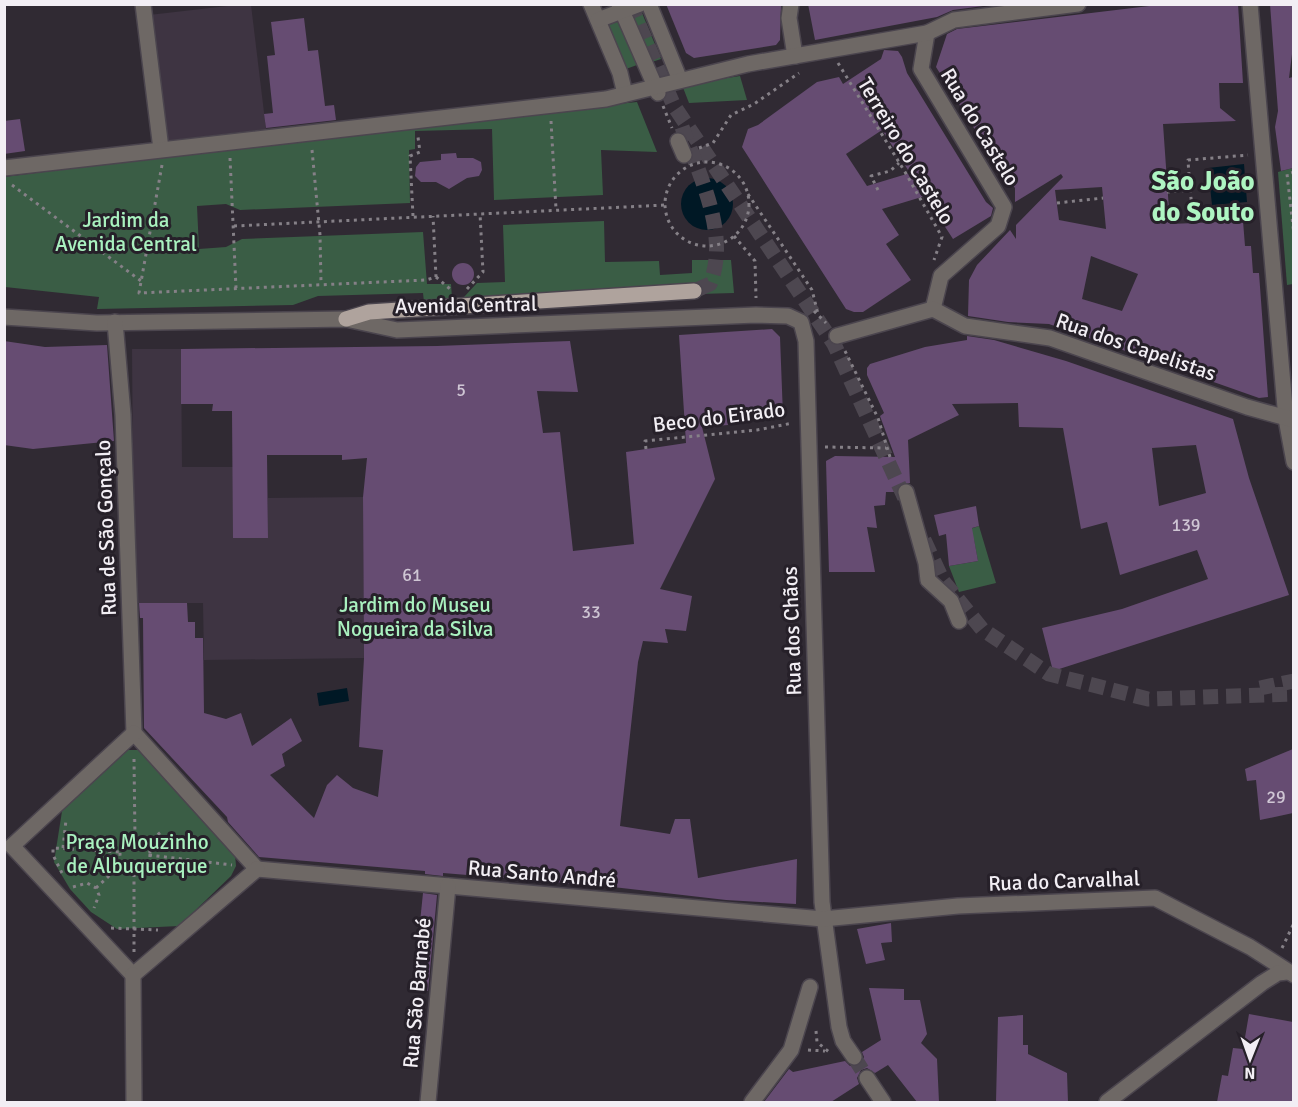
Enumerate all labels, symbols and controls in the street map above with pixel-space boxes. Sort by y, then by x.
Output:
street label: Rua do Castelo [935,64,1025,190]
street label: Terreiro do Castelo [852,73,960,229]
district label: São João do Souto [1151,165,1255,229]
park label: Jardim da Avenida Central [55,207,197,257]
street label: Avenida Central [395,291,537,319]
street label: Rua dos Capelistas [1052,307,1220,387]
house number: 5 [456,379,466,401]
street label: Beco do Eirado [651,396,787,438]
street label: Rua de São Gonçalo [90,439,122,617]
house number: 139 [1171,514,1201,536]
house number: 61 [402,564,422,586]
street label: Rua dos Chãos [777,566,807,696]
park label: Jardim do Museu Nogueira da Silva [337,592,493,642]
house number: 33 [581,601,601,623]
house number: 29 [1266,786,1286,808]
park label: Praça Mouzinho de Albuquerque [65,829,209,879]
street label: Rua Santo André [467,855,617,893]
street label: Rua do Carvalhal [988,865,1140,897]
street label: Rua São Barnabé [397,916,437,1070]
north arrow [1220,1029,1280,1089]
text: N [1244,1063,1255,1083]

